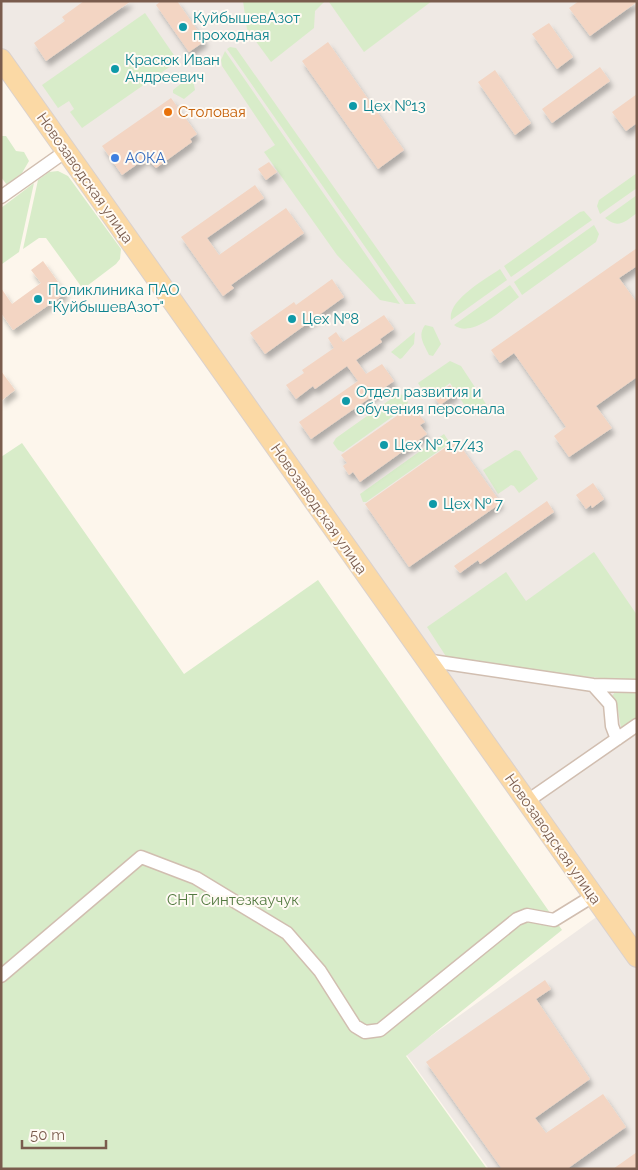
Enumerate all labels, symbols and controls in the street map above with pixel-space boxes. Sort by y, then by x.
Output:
place label: КуйбышевАзот проходная [193,9,300,44]
marker: КуйбышевАзот проходная [177,21,189,33]
place label: Красюк Иван Андреевич [125,51,220,86]
marker: Красюк Иван Андреевич [109,63,121,75]
place label: Цех №13 [363,97,426,115]
marker: Цех №13 [347,100,359,112]
place label: Столовая [178,103,246,121]
marker: Столовая [162,106,174,118]
street label: Новозаводская улица [33,109,137,247]
place label: АОКА [125,149,166,167]
marker: АОКА [109,152,121,164]
place label: Поликлиника ПАО "КуйбышевАзот" [48,281,179,316]
marker: Поликлиника ПАО "КуйбышевАзот" [32,293,44,305]
place label: Цех №8 [302,310,359,328]
marker: Цех №8 [286,313,298,325]
place label: Отдел развития и обучения персонала [356,383,505,418]
marker: Отдел развития и обучения персонала [340,395,352,407]
place label: Цех № 17/43 [394,436,484,454]
marker: Цех № 17/43 [378,439,390,451]
street label: Новозаводская улица [267,440,371,578]
place label: Цех № 7 [443,495,503,513]
marker: Цех № 7 [427,498,439,510]
street label: Новозаводская улица [501,770,605,908]
park label: СНТ Синтезкаучук [167,891,299,909]
scale bar [22,1118,106,1150]
text: 50 m [30,1126,65,1144]

